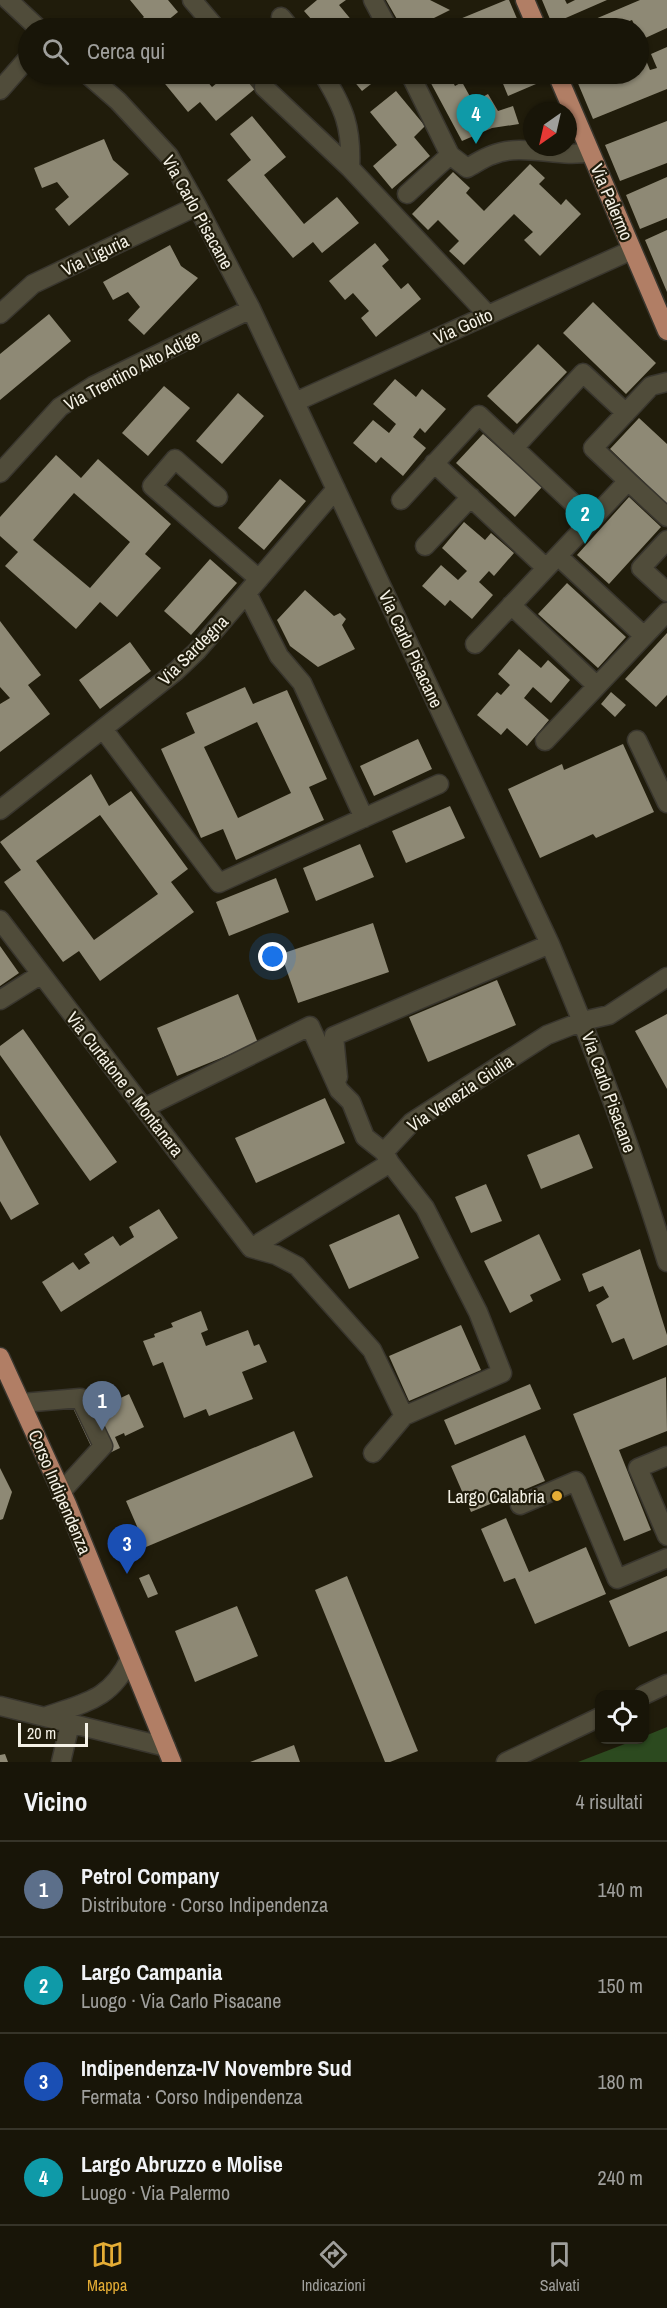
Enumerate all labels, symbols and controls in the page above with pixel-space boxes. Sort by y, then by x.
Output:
search box [18,18,649,84]
icon: search [39,35,72,68]
text: Cerca qui [87,36,165,66]
pin: 4 [456,94,496,144]
north arrow [523,102,577,156]
street label: Via Carlo Pisacane [156,150,240,274]
street label: Via Palermo [585,160,639,244]
street label: Via Liguria [57,228,133,282]
street label: Via Goito [430,302,496,350]
street label: Via Trentino Alto Adige [60,324,204,416]
pin: 2 [566,494,604,544]
street label: Via Carlo Pisacane [373,586,449,712]
street label: Via Sardegna [152,609,234,691]
your location [258,942,287,971]
street label: Via Curtatone e Montanara [60,1006,190,1162]
street label: Via Carlo Pisacane [576,1028,642,1156]
street label: Via Venezia Giulia [402,1048,518,1138]
pin: 1 [82,1382,122,1431]
street label: Corso Indipendenza [23,1426,97,1558]
place label: Largo Calabria [447,1484,545,1509]
marker: Largo Calabria [550,1489,564,1503]
pin: 3 [108,1524,146,1574]
map controls [595,1690,649,1744]
button: locate [595,1690,649,1744]
scale bar [18,1720,88,1748]
text: 20 m [27,1722,56,1744]
text: Vicino [24,1784,88,1819]
text: 4 risultati [576,1788,643,1815]
text: Petrol Company [81,1861,219,1891]
text: 1 [39,1876,48,1903]
text: 140 m [597,1876,643,1903]
text: Distributore · Corso Indipendenza [81,1891,328,1918]
text: Largo Campania [81,1957,222,1987]
text: 2 [39,1972,48,1999]
text: 150 m [597,1972,643,1999]
text: Luogo · Via Carlo Pisacane [81,1987,281,2014]
text: Indipendenza-IV Novembre Sud [81,2053,352,2083]
text: 3 [39,2068,48,2095]
text: 180 m [597,2068,643,2095]
text: Fermata · Corso Indipendenza [81,2083,303,2110]
text: Largo Abruzzo e Molise [81,2149,283,2179]
text: 4 [39,2164,48,2191]
text: 240 m [597,2164,643,2191]
text: Luogo · Via Palermo [81,2179,230,2206]
tab: Mappa [87,2238,127,2296]
tab: Indicazioni [301,2238,366,2296]
tab: Salvati [540,2238,580,2296]

